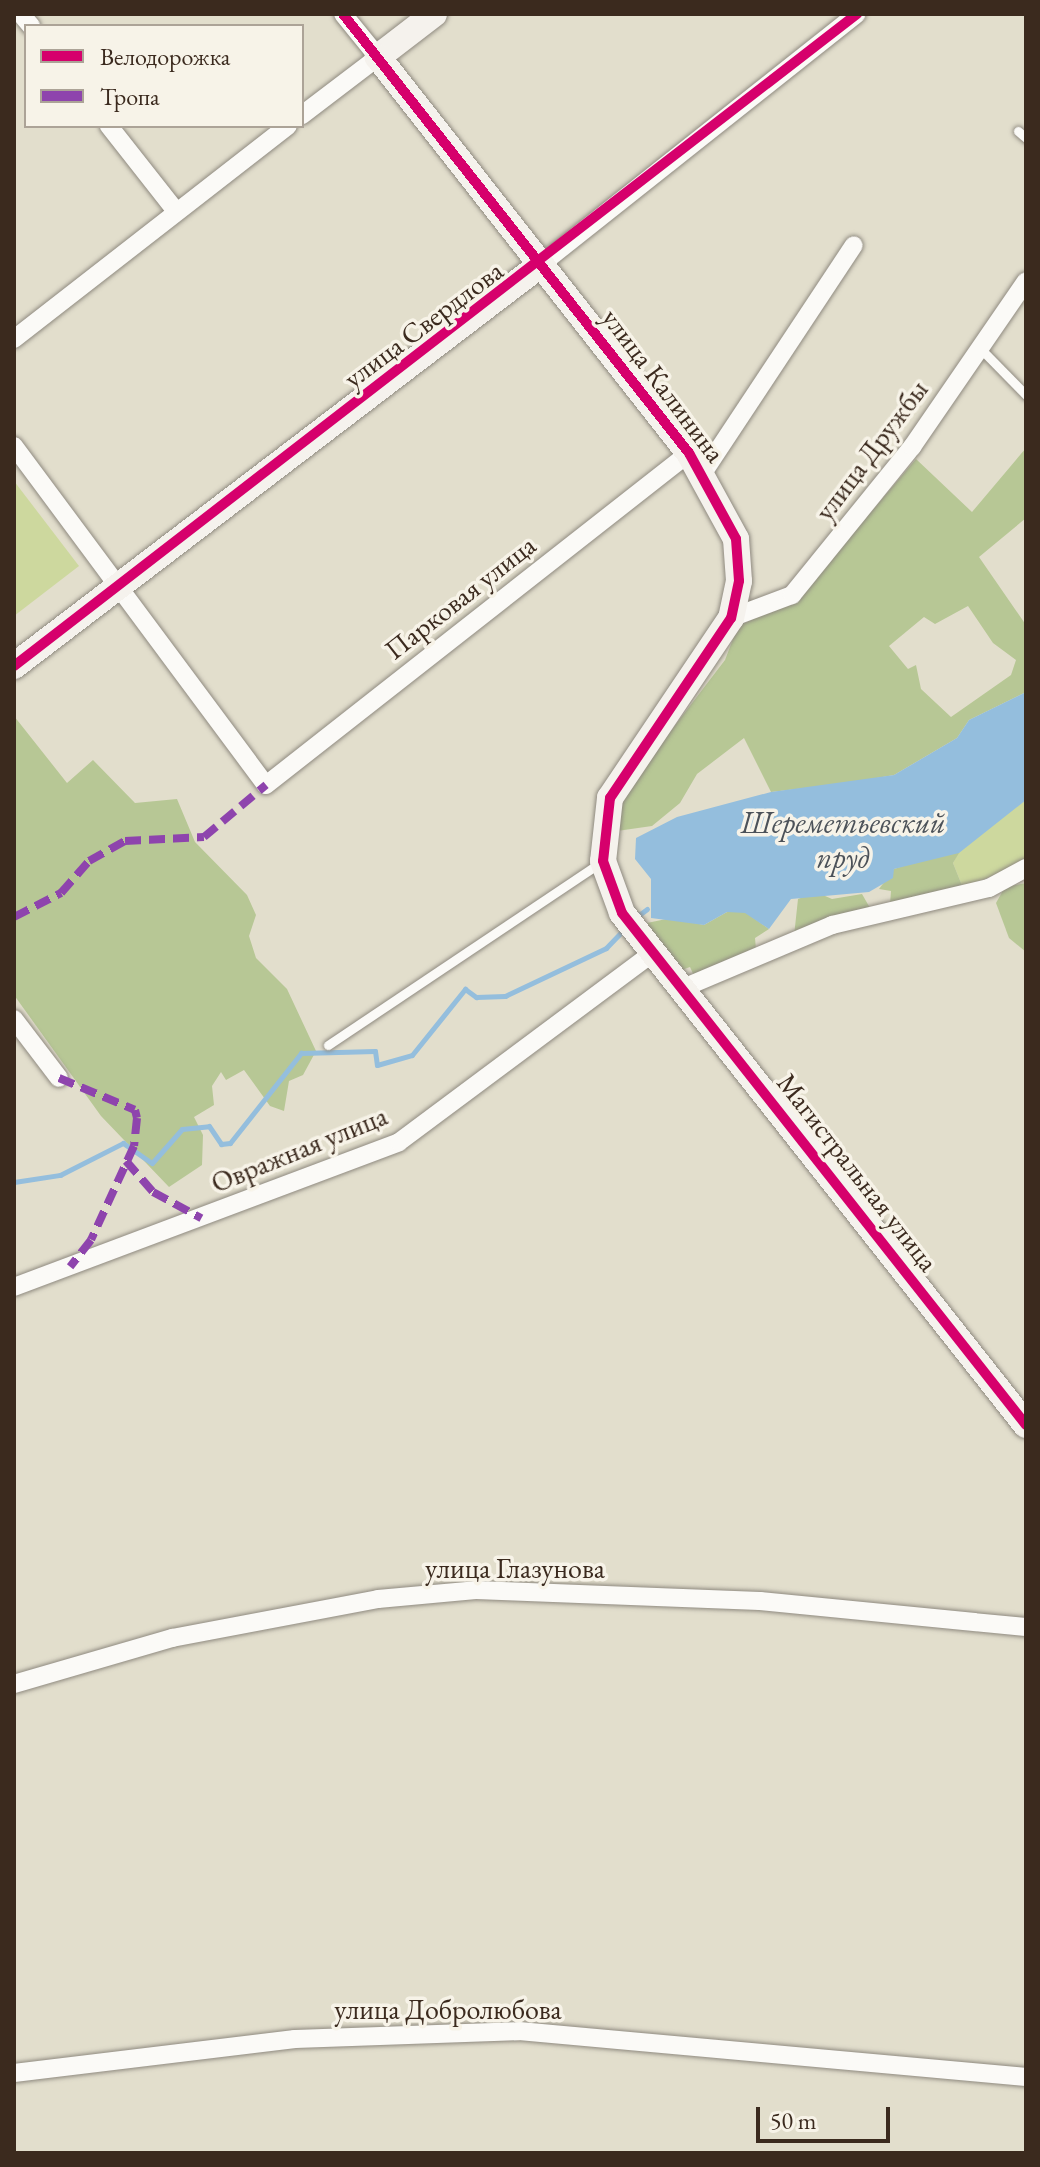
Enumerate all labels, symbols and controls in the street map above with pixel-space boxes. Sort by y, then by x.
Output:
legend [24,24,304,128]
text: Велодорожка [100,41,230,72]
text: Тропа [100,81,160,112]
street label: улица Свердлова [337,253,509,395]
street label: улица Калинина [595,301,733,469]
street label: улица Дружбы [807,373,935,527]
street label: Парковая улица [378,528,542,666]
water label: Шереметьевский пруд [741,805,945,876]
street label: Магистральная улица [770,1066,946,1278]
street label: Овражная улица [206,1098,392,1200]
street label: улица Глазунова [425,1551,605,1585]
street label: улица Добролюбова [334,1992,562,2026]
scale bar [760,2091,894,2141]
text: 50 m [770,2105,817,2136]

